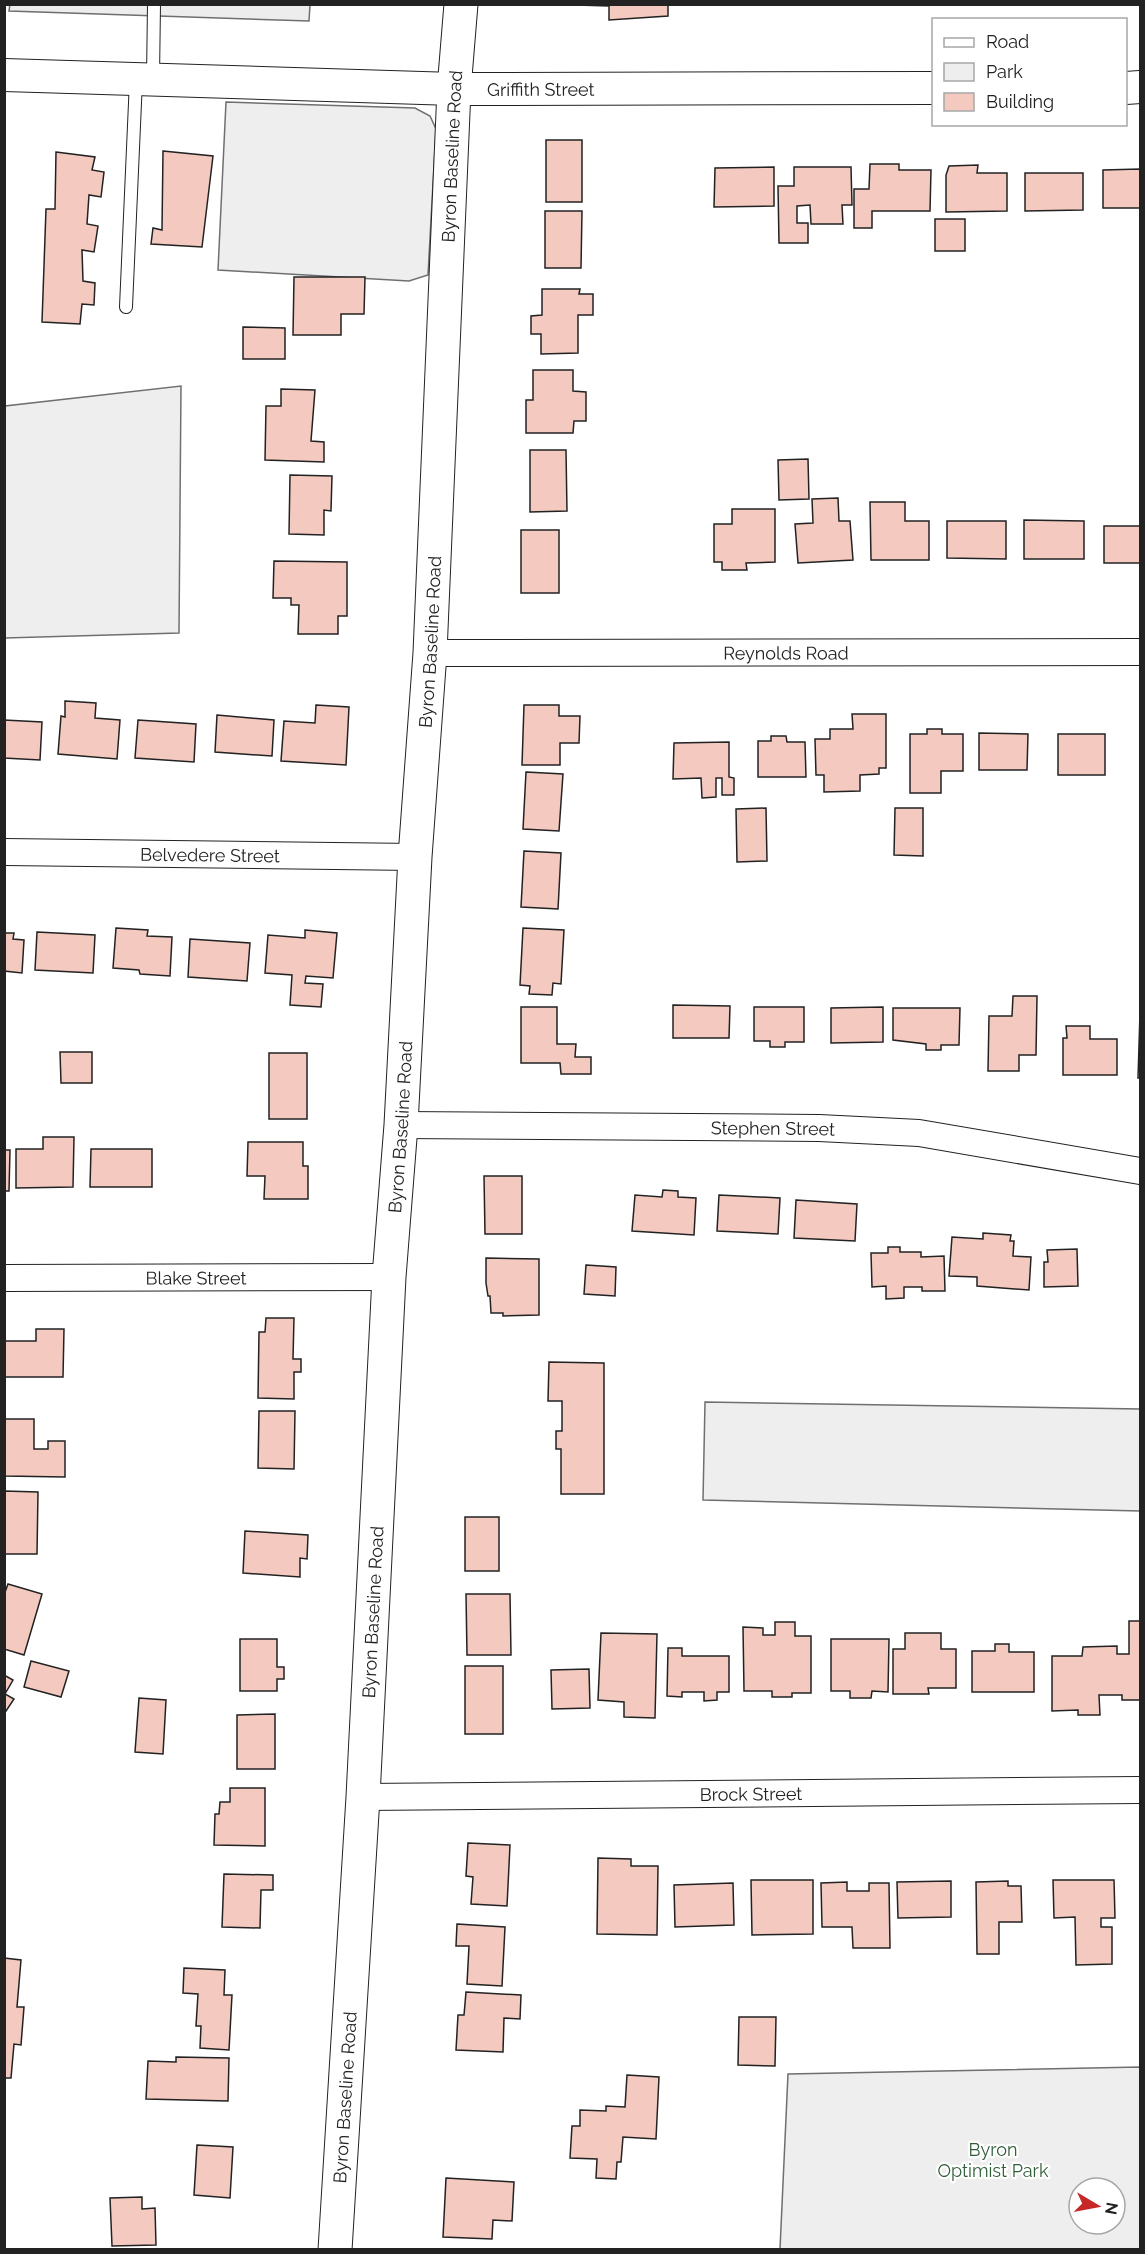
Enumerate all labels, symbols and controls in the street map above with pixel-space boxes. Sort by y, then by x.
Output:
legend [932,18,1127,126]
text: Road [986,31,1029,52]
text: Park [986,61,1023,82]
street label: Byron Baseline Road [437,69,466,243]
street label: Griffith Street [487,78,595,99]
text: Building [986,91,1054,112]
street label: Byron Baseline Road [414,555,445,729]
street label: Reynolds Road [723,642,849,663]
street label: Belvedere Street [140,843,280,866]
street label: Byron Baseline Road [384,1040,416,1214]
street label: Stephen Street [711,1117,836,1139]
street label: Blake Street [146,1267,246,1288]
street label: Byron Baseline Road [357,1526,387,1699]
street label: Brock Street [700,1783,802,1804]
street label: Byron Baseline Road [329,2011,360,2184]
park label: Byron Optimist Park [938,2139,1049,2181]
north arrow [1067,2176,1127,2236]
text: N [1101,2201,1122,2216]

